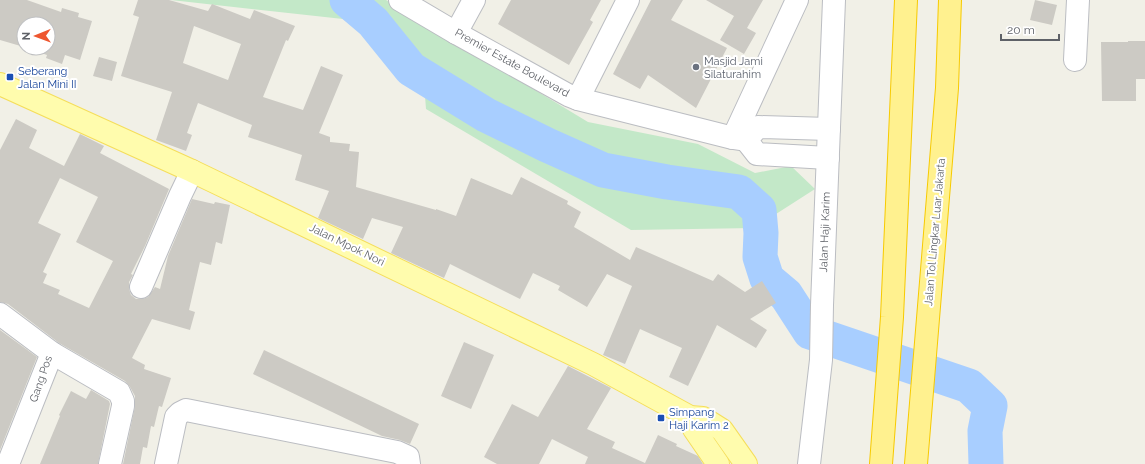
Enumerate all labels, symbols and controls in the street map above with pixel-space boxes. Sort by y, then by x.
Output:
north arrow [16,16,56,56]
scale bar [1001,16,1059,42]
text: 20 m [1007,23,1035,37]
street label: Premier Estate Boulevard [453,26,572,100]
text: N [20,32,33,40]
place label: Masjid Jami Silaturahim [704,55,763,81]
marker: Masjid Jami Silaturahim [691,62,701,72]
place label: Seberang Jalan Mini II [18,65,77,91]
marker: Seberang Jalan Mini II [5,72,15,82]
street label: Jalan Tol Lingkar Luar Jakarta [922,158,948,306]
street label: Jalan Haji Karim [817,192,833,272]
street label: Jalan Mpok Nori [307,221,387,269]
street label: Gang Pos [27,354,55,404]
place label: Simpang Haji Karim 2 [669,406,729,432]
marker: Simpang Haji Karim 2 [656,413,666,423]

